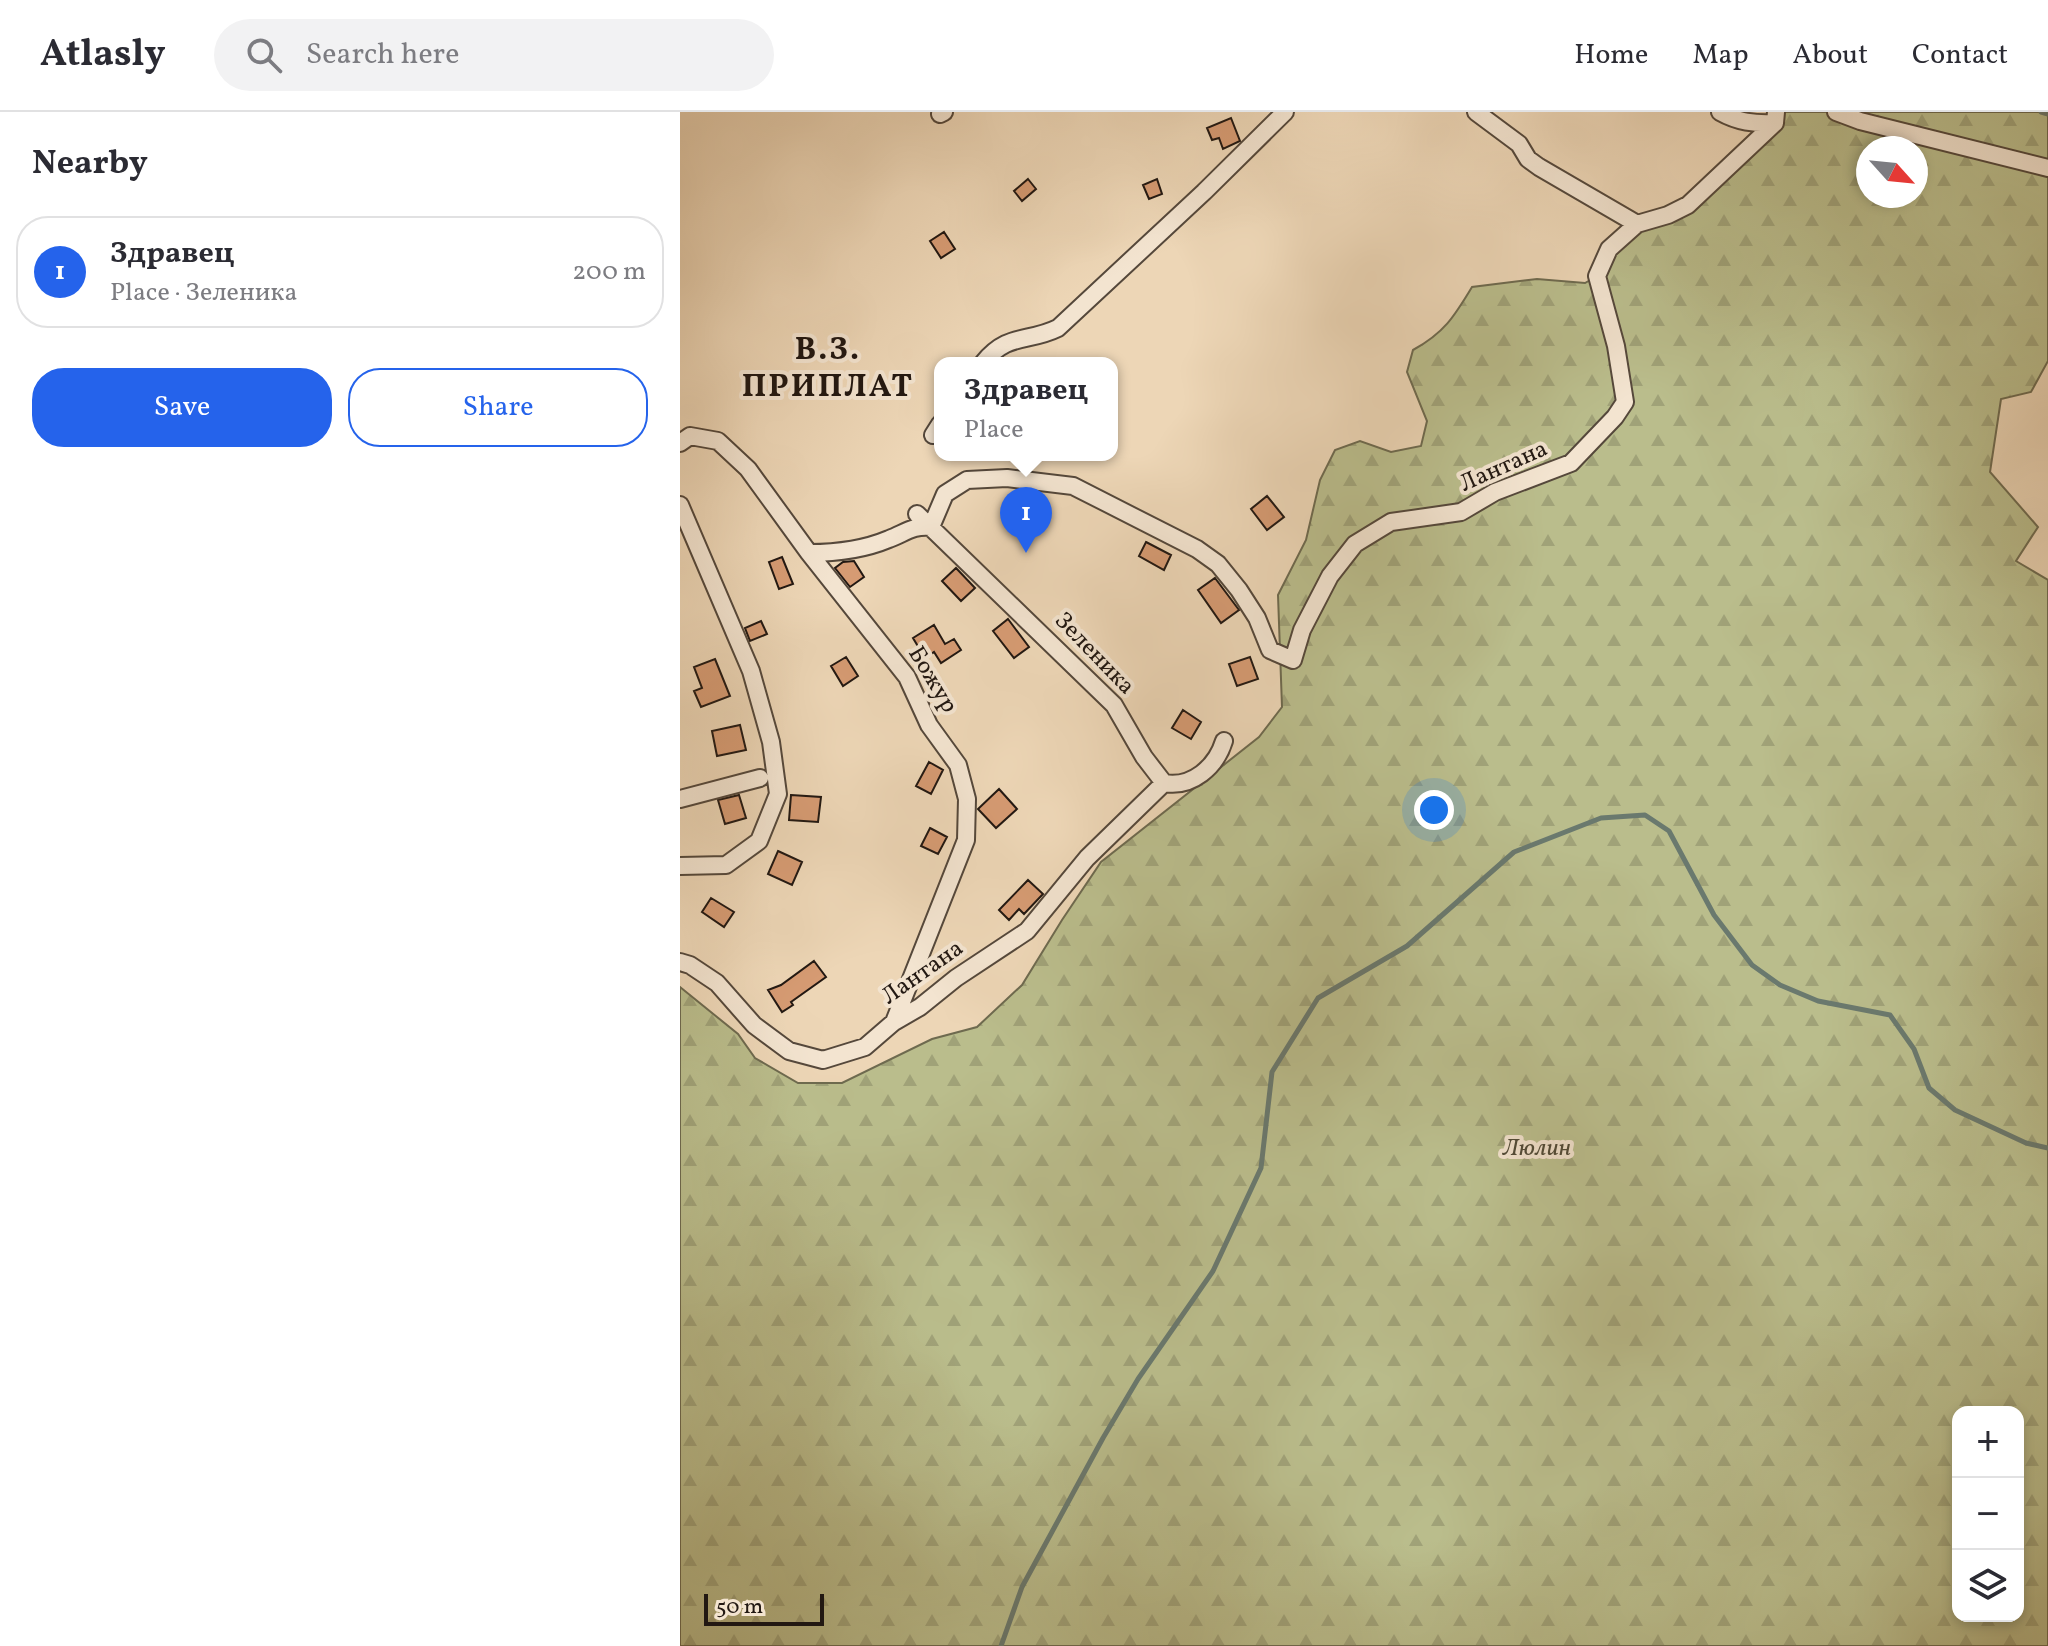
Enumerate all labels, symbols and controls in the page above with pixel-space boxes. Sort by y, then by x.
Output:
search box [214,19,774,91]
text: Atlasly [40,29,166,82]
icon: search [242,33,286,77]
text: Search here [306,34,459,76]
text: Home [1574,36,1648,75]
text: Map [1692,36,1748,75]
text: About [1792,36,1868,75]
text: Contact [1912,36,2008,75]
north arrow [1856,136,1928,208]
text: Nearby [32,141,148,188]
text: Здравец [110,233,234,275]
text: 1 [55,254,65,290]
text: 200 m [572,254,646,290]
text: Place · Зеленика [110,275,297,311]
district label: В.З. ПРИПЛАТ [742,329,914,410]
popup [934,357,1118,461]
button: Save [32,368,332,447]
button: Share [348,368,648,447]
text: Здравец [964,370,1088,412]
text: Place [964,412,1024,448]
street label: Лантана [1455,433,1553,501]
pin: 1 [1000,487,1052,553]
street label: Зеленика [1046,605,1142,703]
street label: Божур [899,640,965,720]
your location [1414,790,1454,830]
street label: Лантана [875,932,971,1014]
park label: Люлин [1502,1132,1571,1166]
map controls [1952,1406,2024,1622]
button: + [1952,1406,2024,1478]
button: − [1952,1478,2024,1550]
button: layers [1952,1550,2024,1622]
scale bar [704,1590,824,1626]
text: 50 m [716,1592,763,1623]

